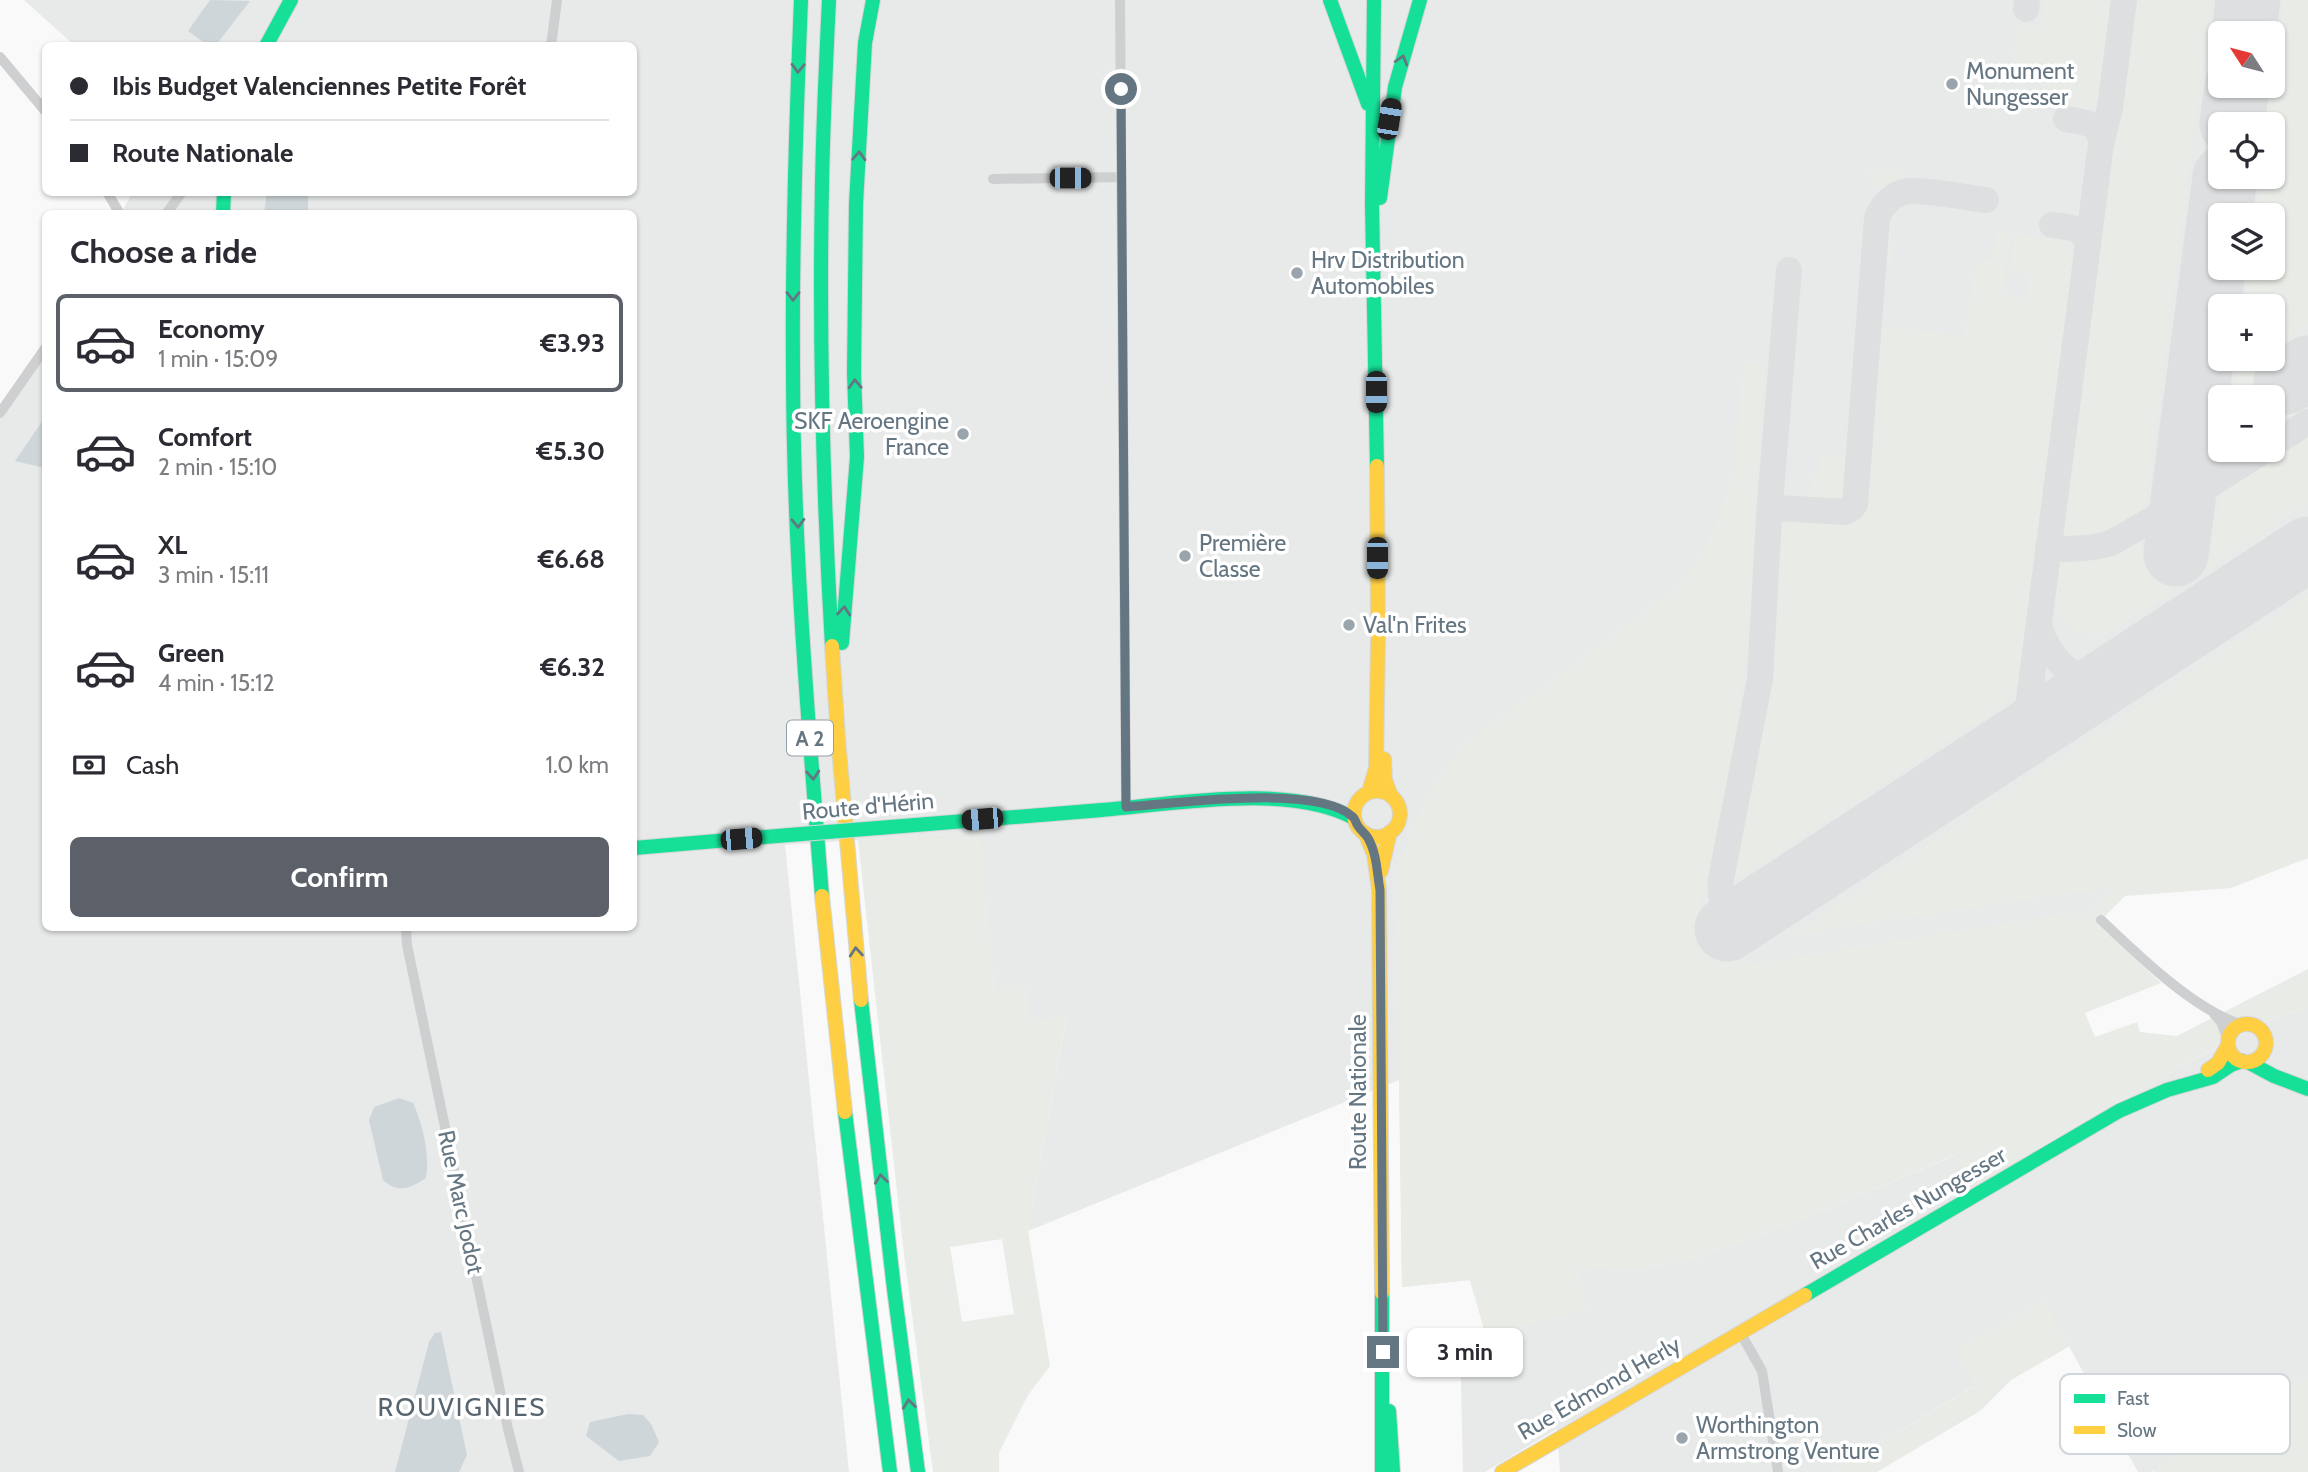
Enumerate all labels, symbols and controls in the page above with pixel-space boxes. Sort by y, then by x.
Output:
north arrow [2208,21,2286,98]
map controls [2208,21,2285,462]
one-way arrow [1393,54,1408,66]
place label: Monument Nungesser [1966,57,2075,111]
one-way arrow [790,63,806,74]
text: Ibis Budget Valenciennes Petite Forêt [112,70,527,102]
route start [1105,73,1137,105]
marker: Monument Nungesser [1944,76,1960,92]
car [1376,97,1403,141]
button: locate [2208,112,2285,189]
text: Route Nationale [112,137,293,169]
one-way arrow [851,151,866,162]
car [1050,168,1092,189]
button: layers [2208,203,2285,280]
text: Choose a ride [70,232,257,271]
place label: Hrv Distribution Automobiles [1311,246,1465,300]
marker: Hrv Distribution Automobiles [1289,265,1305,281]
one-way arrow [785,291,801,301]
button: + [2208,294,2285,371]
icon: car [74,312,137,375]
text: Economy [158,313,264,345]
text: €3.93 [540,327,605,359]
text: 1 min · 15:09 [158,345,278,373]
car [1366,371,1387,413]
one-way arrow [847,378,862,389]
button: − [2208,385,2285,462]
place label: SKF Aeroengine France [794,407,949,461]
icon: car [74,420,137,483]
text: Comfort [158,421,252,453]
marker: SKF Aeroengine France [955,426,971,442]
text: €5.30 [536,435,605,467]
text: 2 min · 15:10 [158,453,277,481]
one-way arrow [791,518,806,529]
icon: car [74,528,137,591]
text: XL [158,529,187,561]
place label: Première Classe [1199,529,1287,583]
car [1367,537,1388,579]
text: €6.68 [538,543,605,575]
marker: Première Classe [1177,548,1193,564]
text: 3 min · 15:11 [158,561,269,589]
one-way arrow [837,605,852,616]
place label: Val'n Frites [1363,611,1466,639]
marker: Val'n Frites [1341,617,1357,633]
icon: car [74,636,137,699]
text: Green [158,637,225,669]
text: €6.32 [540,651,605,683]
text: 4 min · 15:12 [158,669,274,697]
road number: A 2 [787,720,833,756]
icon: cash [70,746,108,784]
text: Cash [126,749,179,781]
text: 1.0 km [545,751,609,779]
one-way arrow [805,769,820,780]
street label: Route d'Hérin [801,786,935,826]
car [961,807,1004,831]
car [720,827,763,851]
button: Confirm [70,837,609,917]
one-way arrow [849,947,864,958]
street label: Route Nationale [1344,1014,1372,1170]
street label: Rue Marc Jodot [432,1128,490,1277]
street label: Rue Charles Nungesser [1805,1140,2012,1275]
one-way arrow [873,1173,888,1184]
callout: 3 min [1408,1328,1523,1376]
street label: Rue Edmond Herly [1513,1330,1686,1446]
route end [1367,1336,1399,1368]
text: 3 min [1437,1338,1493,1366]
legend [2060,1374,2290,1454]
text: Fast [2117,1387,2150,1410]
district label: ROUVIGNIES [377,1391,547,1423]
one-way arrow [901,1398,916,1410]
place label: Worthington Armstrong Venture [1696,1411,1880,1465]
text: Slow [2117,1419,2157,1442]
marker: Worthington Armstrong Venture [1674,1430,1690,1446]

